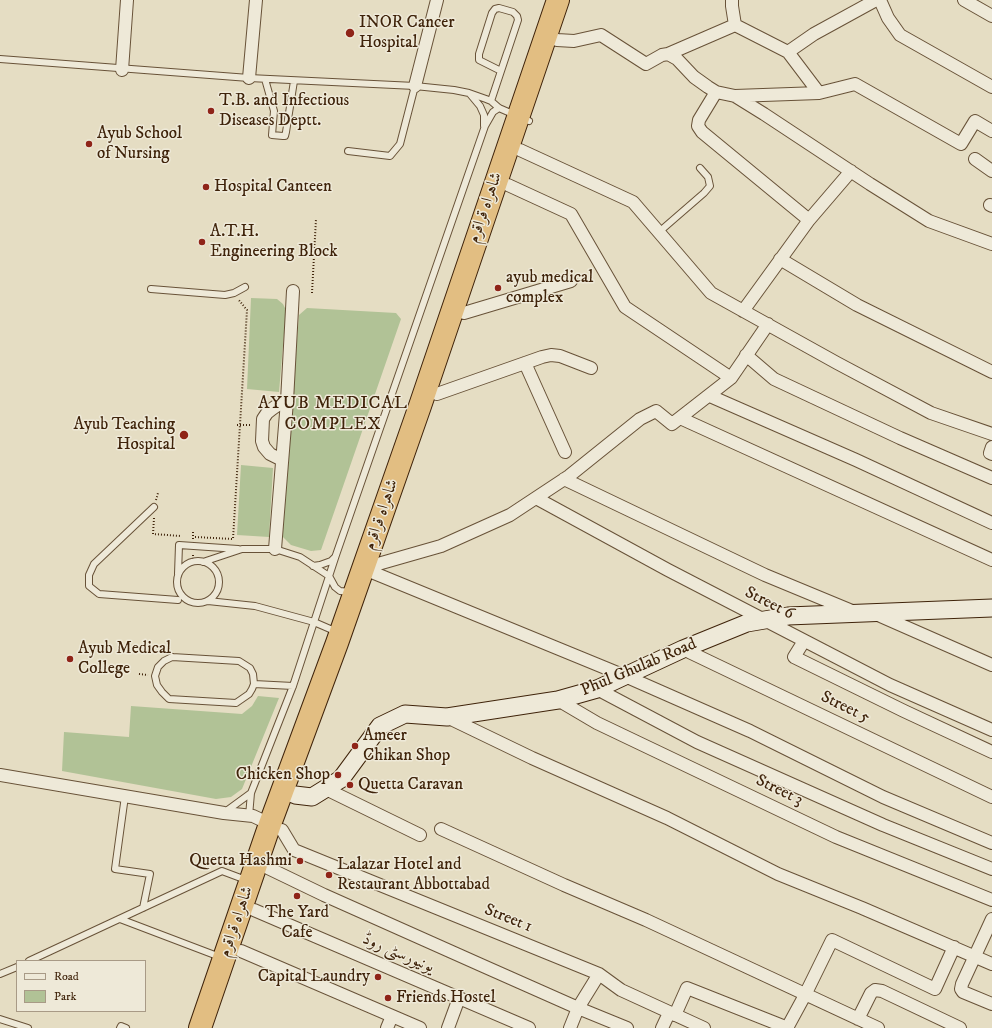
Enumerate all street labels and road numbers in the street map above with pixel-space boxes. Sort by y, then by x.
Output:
street label: شاہراہ قراقرم [464,170,508,246]
street label: شاہراہ قراقرم [360,477,404,553]
street label: Street 6 [741,583,797,625]
street label: Phul Ghulab Road [578,634,700,702]
street label: Street 5 [817,687,873,729]
street label: Street 3 [752,771,806,811]
street label: شاہراہ قراقرم [215,884,259,960]
street label: Street 1 [481,900,535,938]
street label: یونیورسٹی روڈ [359,930,437,978]

